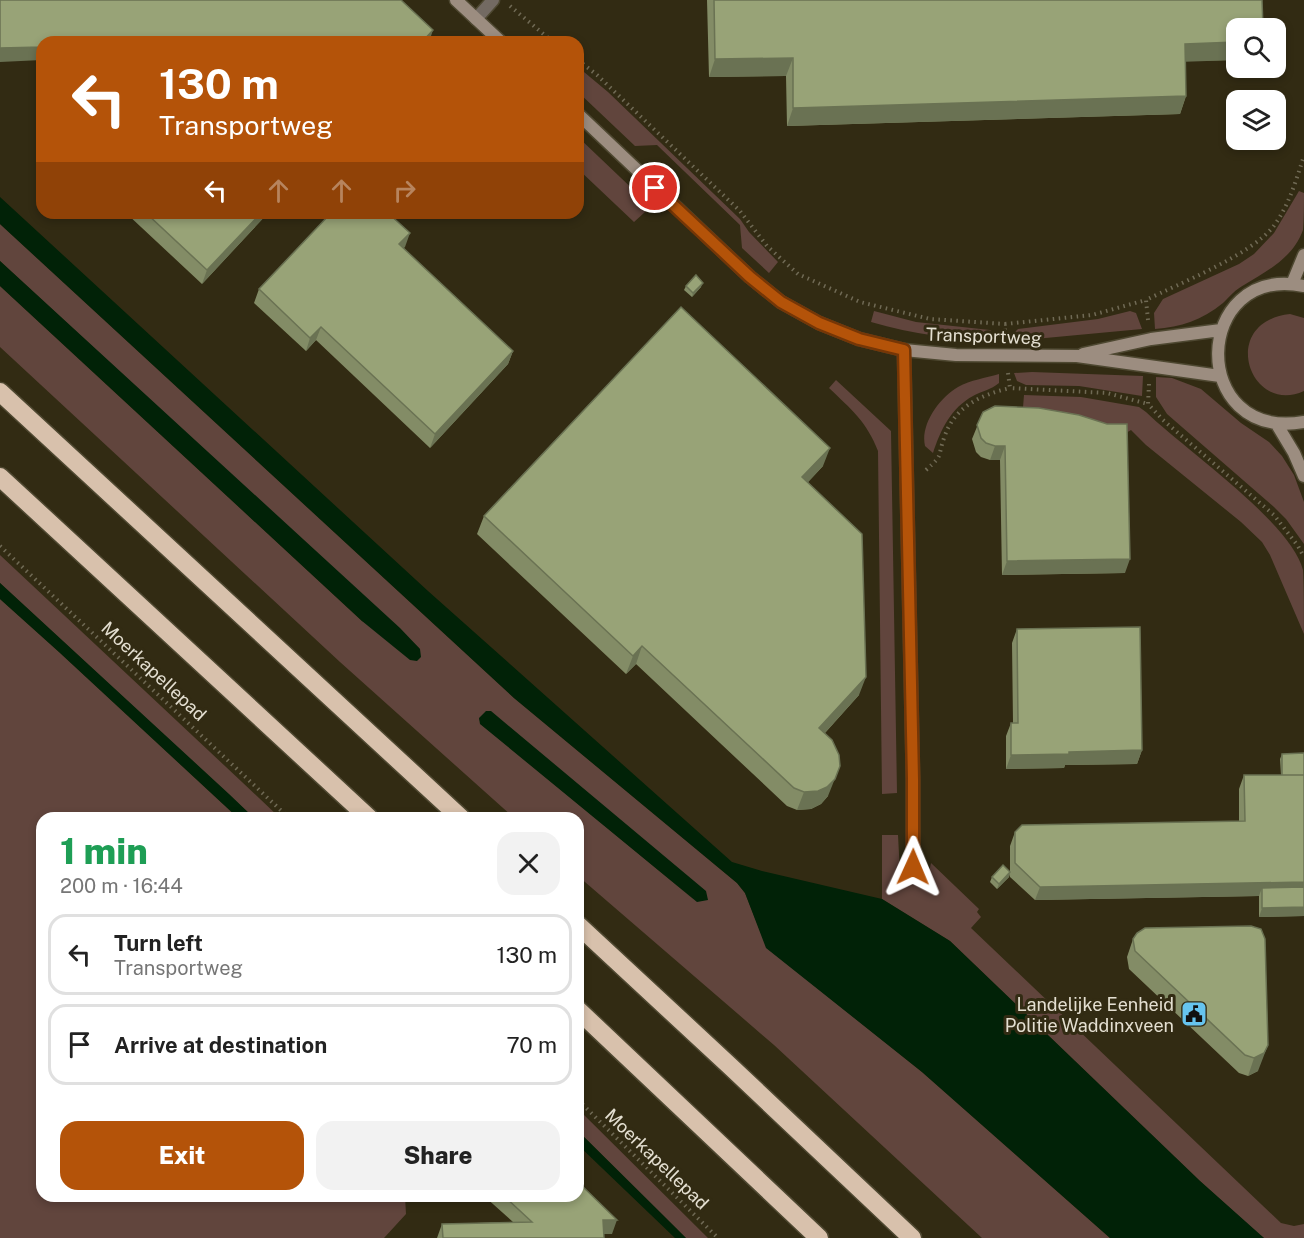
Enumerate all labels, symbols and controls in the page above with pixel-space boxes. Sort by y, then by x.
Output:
map controls [1226,18,1286,150]
button: search [1226,18,1286,78]
text: 130 m [159,59,279,108]
icon: left [60,60,138,138]
button: layers [1226,90,1286,150]
text: Transportweg [159,109,333,141]
pin [629,162,680,213]
icon: arrive [638,171,671,204]
icon: left [199,174,232,207]
icon: ahead [262,174,295,207]
icon: ahead [325,174,358,207]
icon: right [388,174,421,207]
street label: Transportweg [926,323,1042,349]
street label: Moerkapellepad [97,617,211,725]
text: 1 min [60,830,148,872]
button: close [497,832,560,895]
position arrow [881,835,945,899]
text: 200 m · 16:44 [60,874,183,898]
text: Turn left [114,930,203,956]
icon: left [63,938,96,971]
text: 130 m [496,942,557,968]
text: Transportweg [114,956,243,980]
place label: Landelijke Eenheid Politie Waddinxveen [1005,994,1174,1036]
public building icon: Landelijke Eenheid Politie Waddinxveen [1179,999,1209,1029]
icon: arrive [63,1028,96,1061]
text: Arrive at destination [114,1032,327,1058]
text: 70 m [506,1032,557,1058]
street label: Moerkapellepad [601,1104,713,1214]
button: Exit [60,1121,304,1190]
button: Share [316,1121,560,1190]

